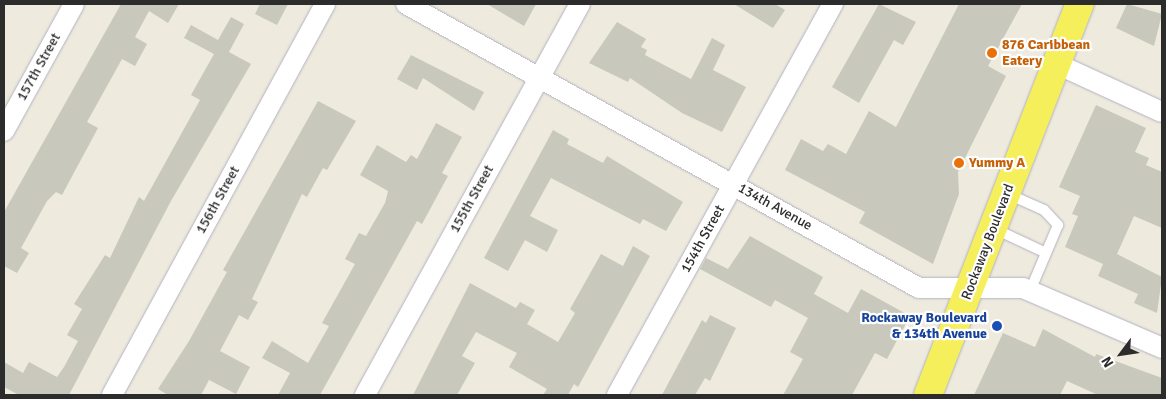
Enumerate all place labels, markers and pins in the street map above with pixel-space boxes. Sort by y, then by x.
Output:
place label: 876 Caribbean Eatery [1002,37,1090,70]
marker: 876 Caribbean Eatery [986,47,998,59]
place label: Yummy A [969,155,1025,171]
marker: Yummy A [953,157,965,169]
place label: Rockaway Boulevard & 134th Avenue [861,310,987,342]
marker: Rockaway Boulevard & 134th Avenue [991,320,1003,332]

